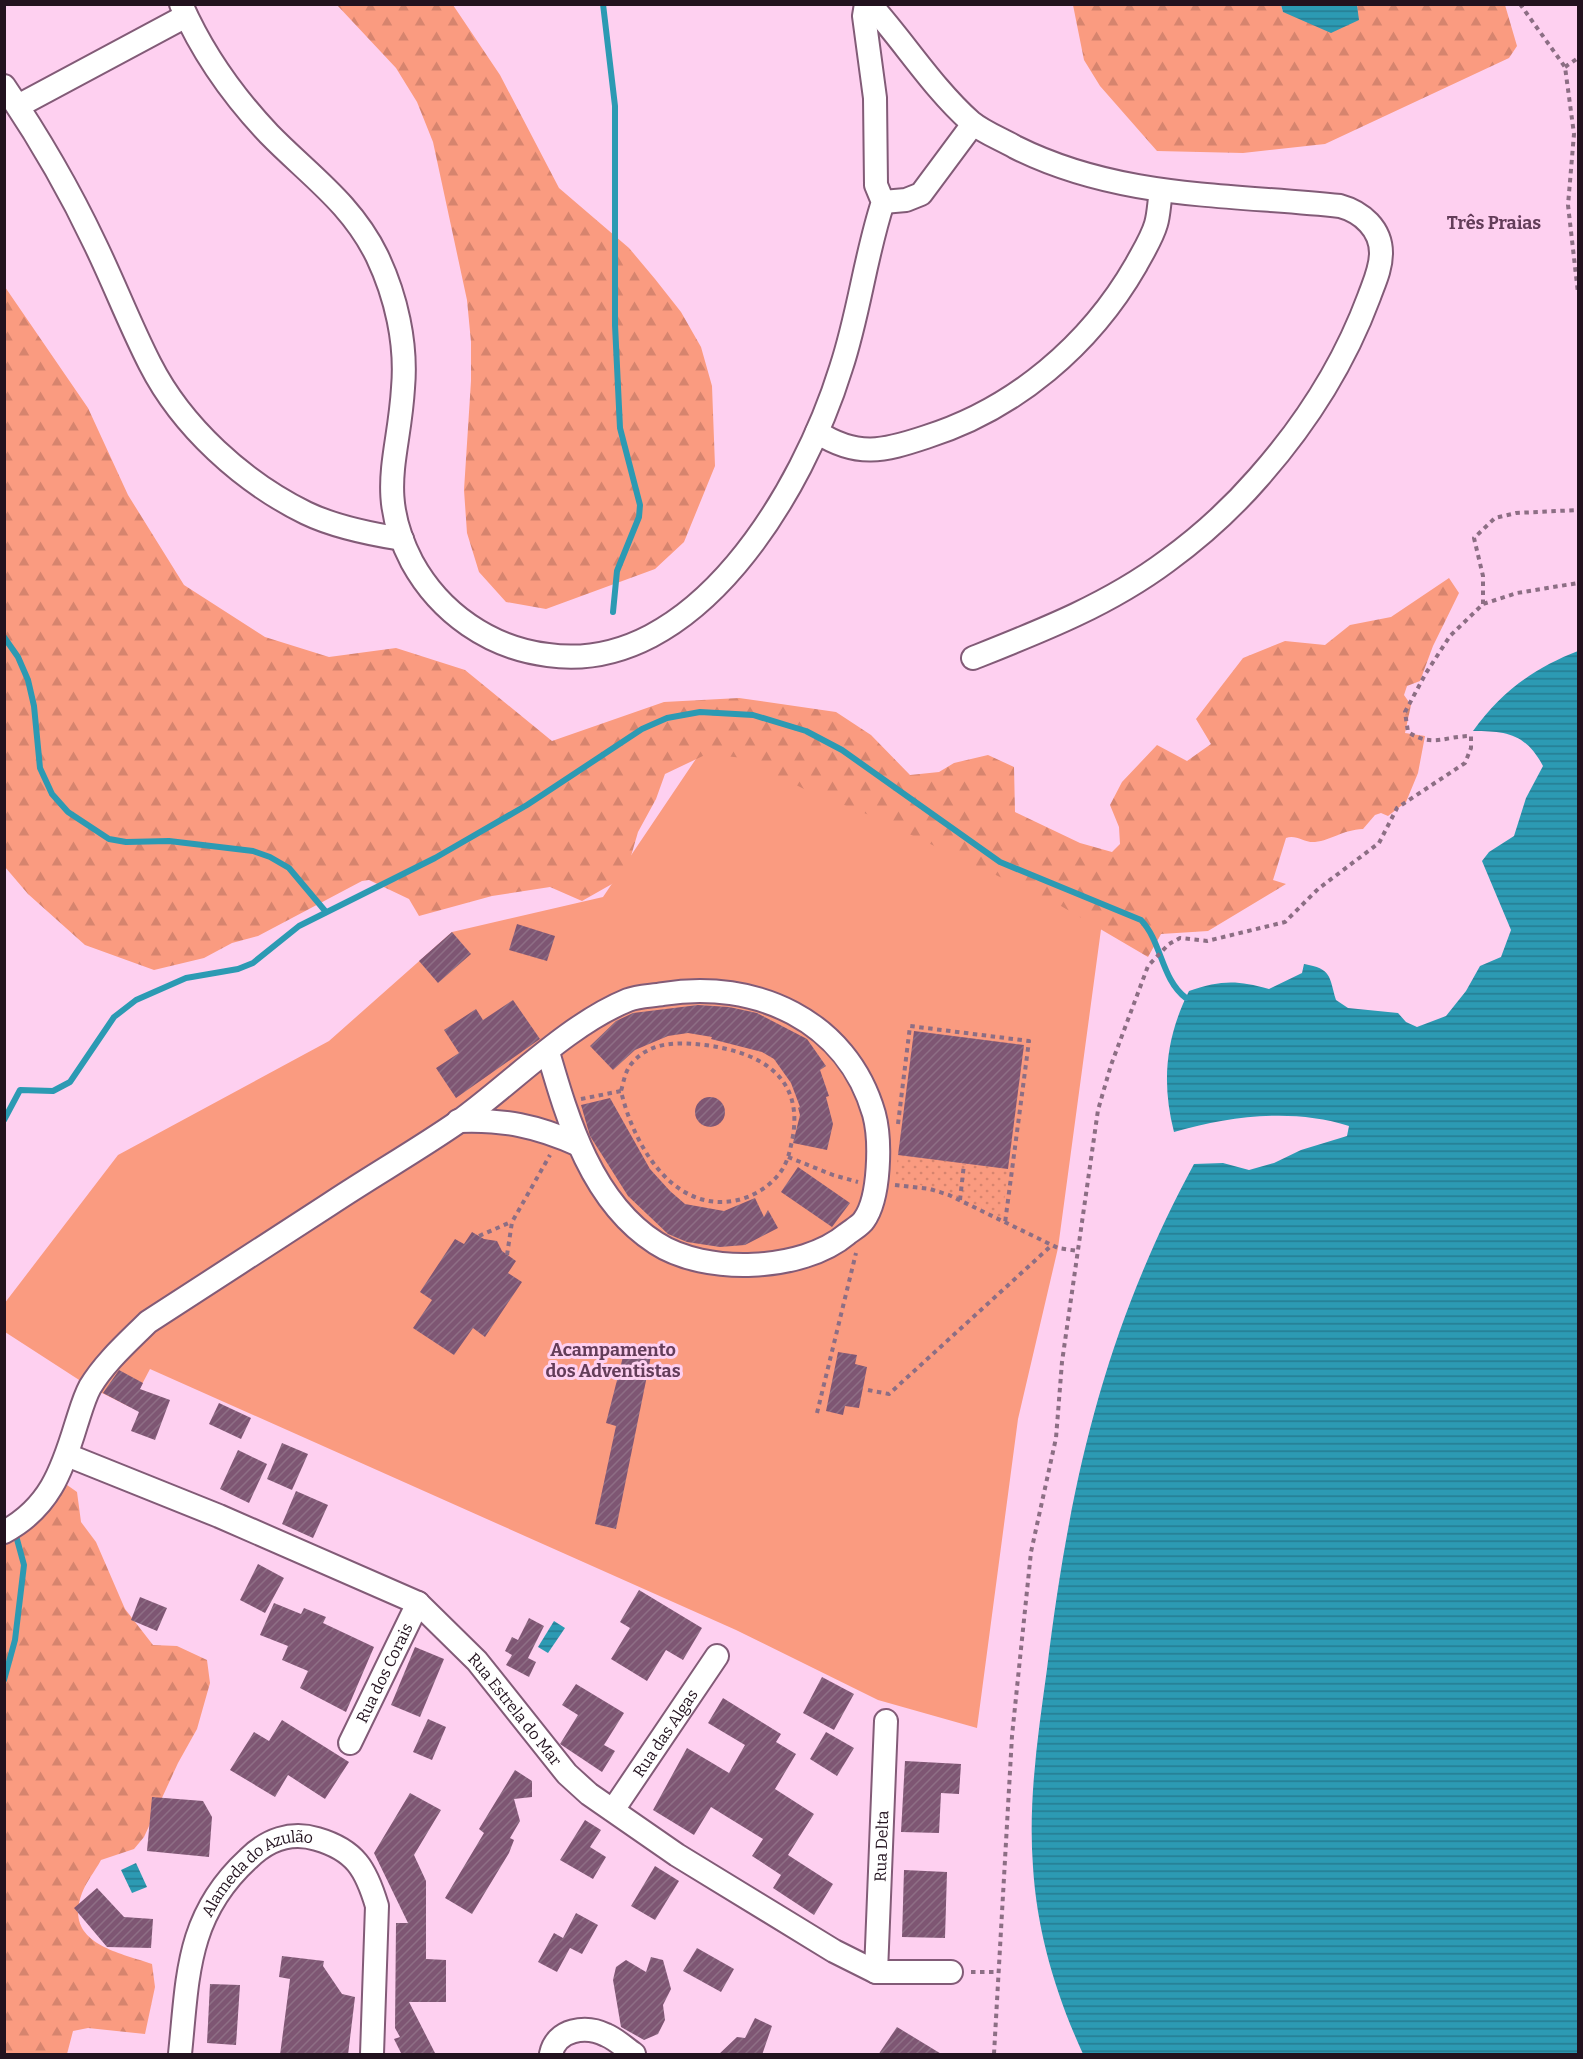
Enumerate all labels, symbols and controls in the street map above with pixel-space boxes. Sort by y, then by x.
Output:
district label: Três Praias [1447,212,1541,234]
district label: Acampamento dos Adventistas [545,1339,681,1382]
street label: Rua dos Corais [352,1620,417,1726]
street label: Rua Estrela do Mar [464,1649,565,1769]
street label: Rua das Algas [629,1686,702,1781]
street label: Rua Delta [871,1810,892,1882]
street label: Alameda do Azulão [198,1827,315,1920]

